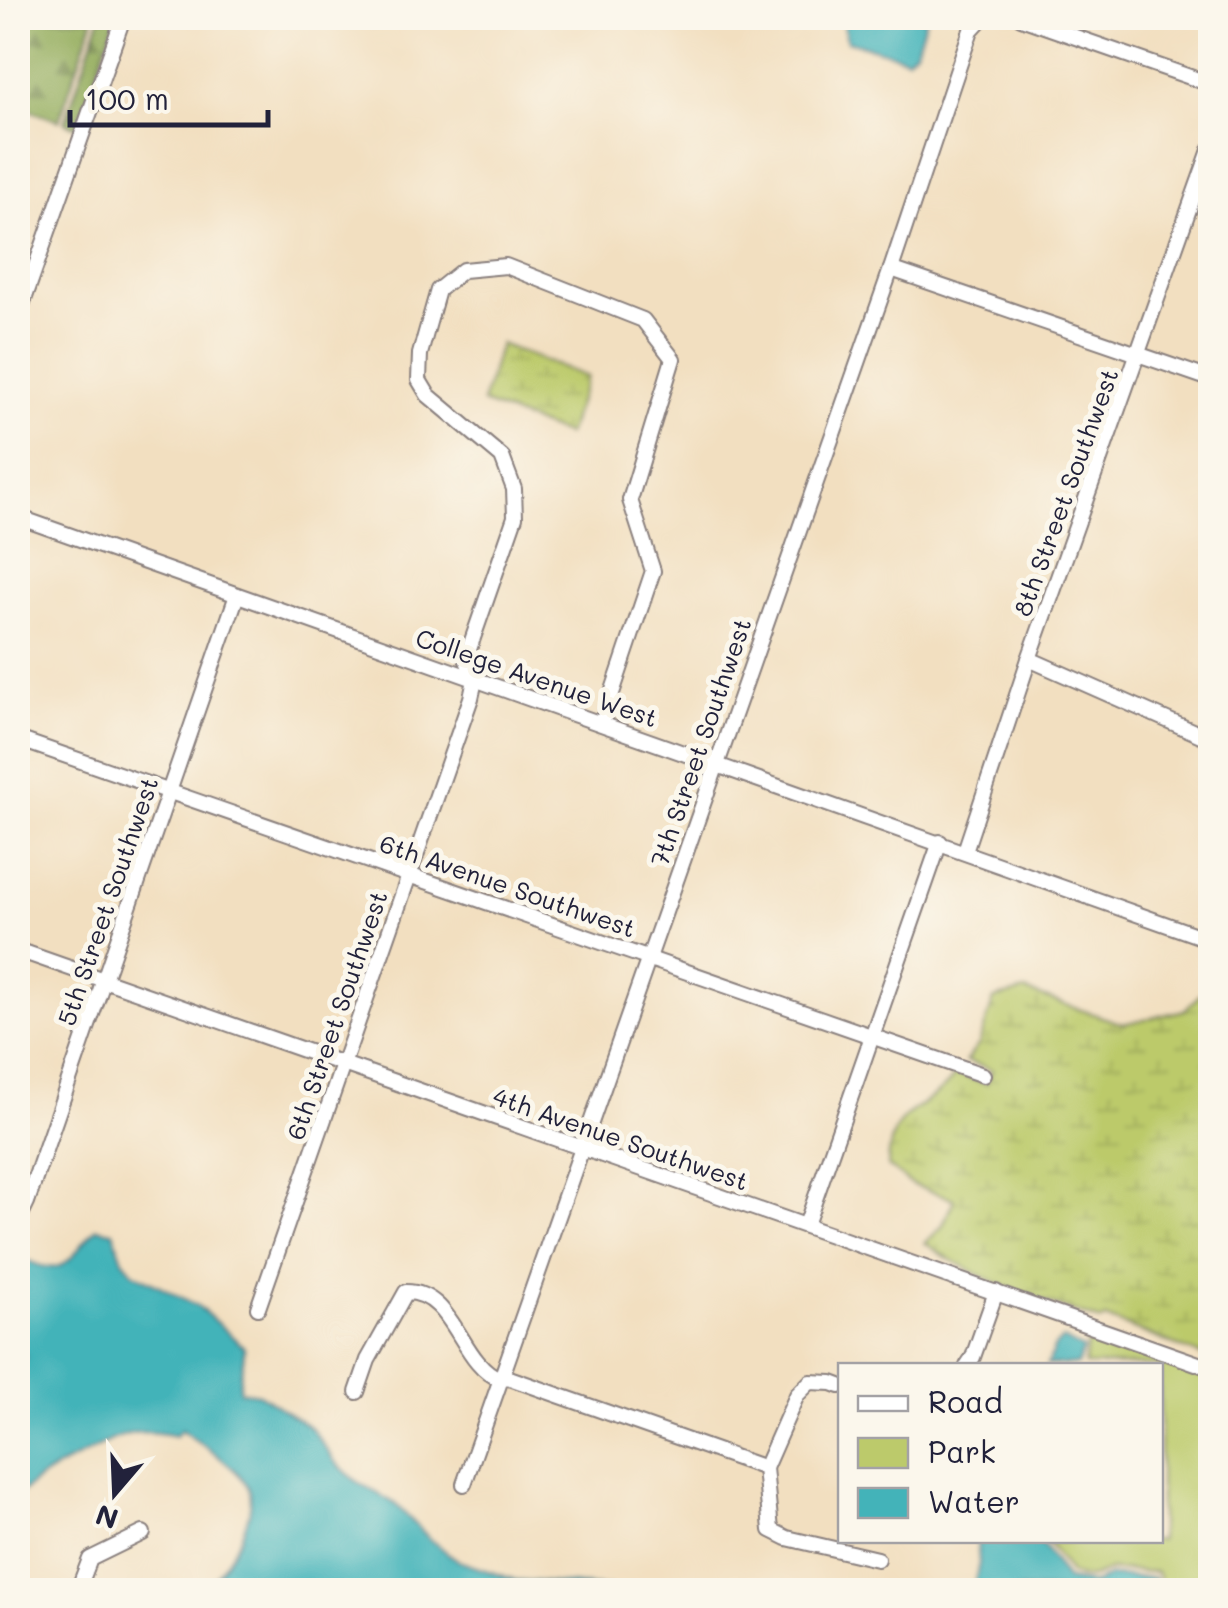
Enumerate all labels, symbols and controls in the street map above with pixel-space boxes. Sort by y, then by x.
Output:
scale bar [70,65,268,127]
text: 100 m [85,78,169,118]
street label: 8th Street Southwest [1005,364,1125,620]
street label: 7th Street Southwest [643,614,757,870]
street label: College Avenue West [412,621,662,733]
street label: 5th Street Southwest [49,772,165,1030]
street label: 6th Avenue Southwest [376,826,640,944]
street label: 6th Street Southwest [278,886,394,1144]
street label: 4th Avenue Southwest [489,1079,753,1197]
legend [838,1363,1163,1543]
text: Road [928,1381,1003,1421]
text: Park [928,1431,996,1471]
north arrow [65,1443,165,1543]
text: Water [928,1481,1020,1521]
text: N [91,1497,122,1538]

